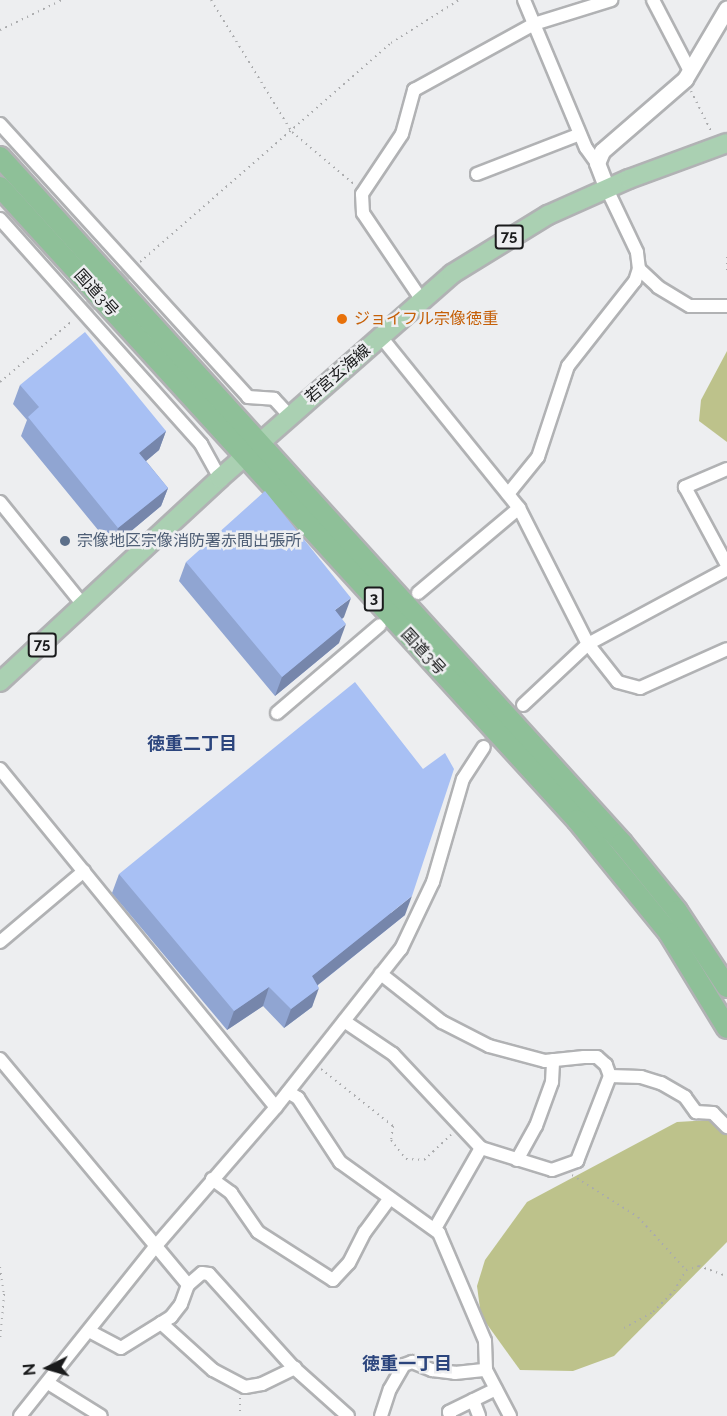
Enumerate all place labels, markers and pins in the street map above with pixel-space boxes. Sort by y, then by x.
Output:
place label: ジョイフル宗像徳重 [354,309,498,329]
marker: ジョイフル宗像徳重 [335,312,349,326]
place label: 宗像地区宗像消防署赤間出張所 [77,531,301,551]
marker: 宗像地区宗像消防署赤間出張所 [58,534,72,548]

